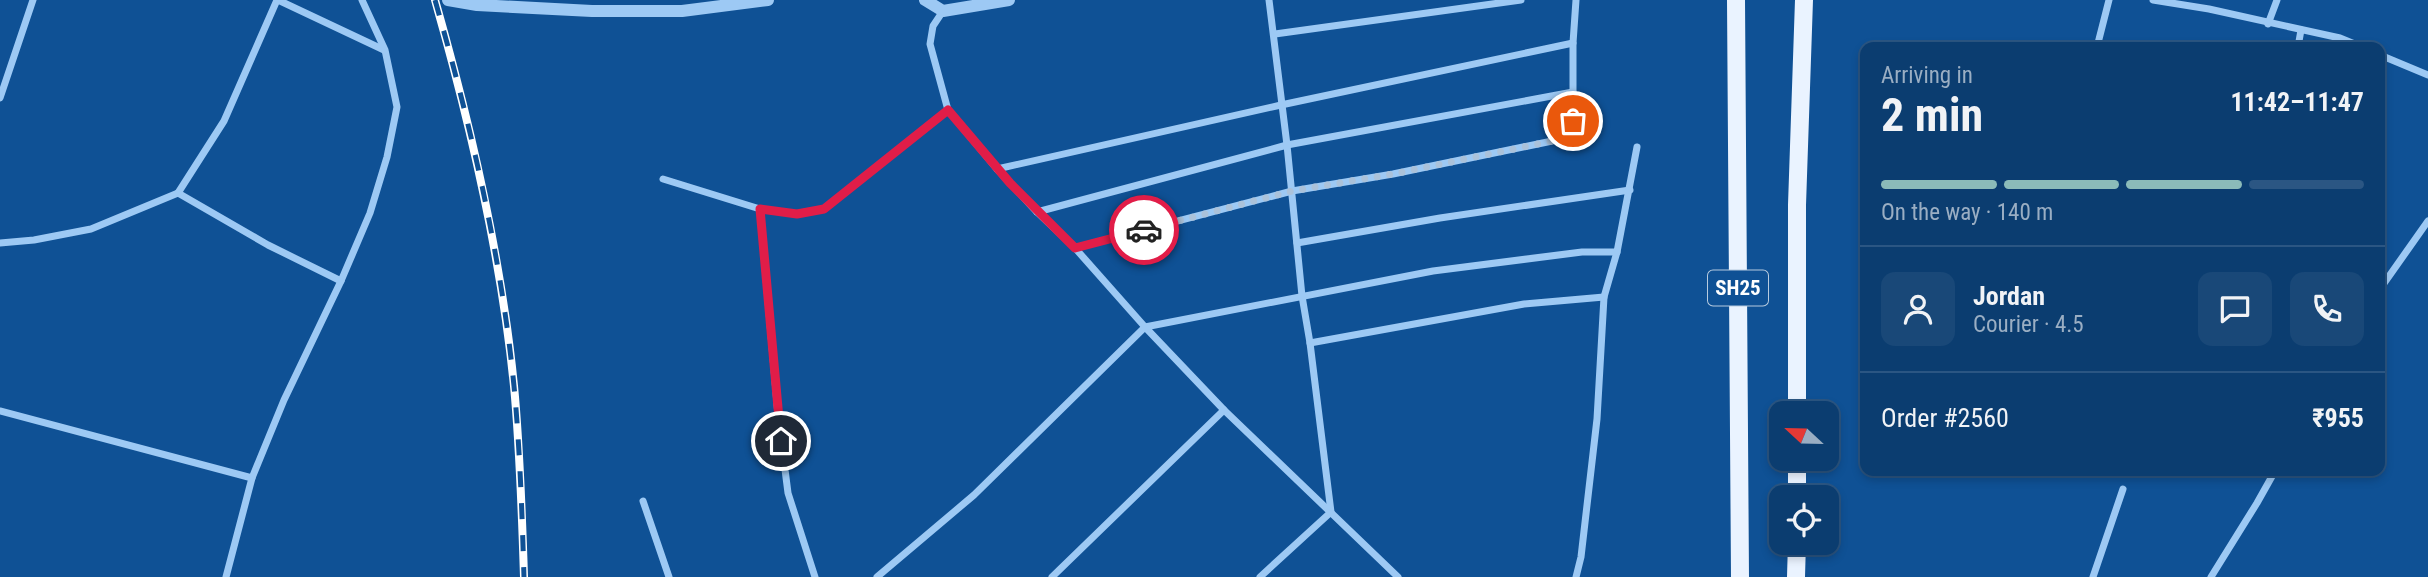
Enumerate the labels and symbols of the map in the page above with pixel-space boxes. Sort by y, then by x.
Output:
pin [1543,91,1603,151]
courier [1109,195,1179,265]
road number: SH25 [1708,270,1768,306]
north arrow [1769,401,1839,471]
pin [751,411,811,471]

